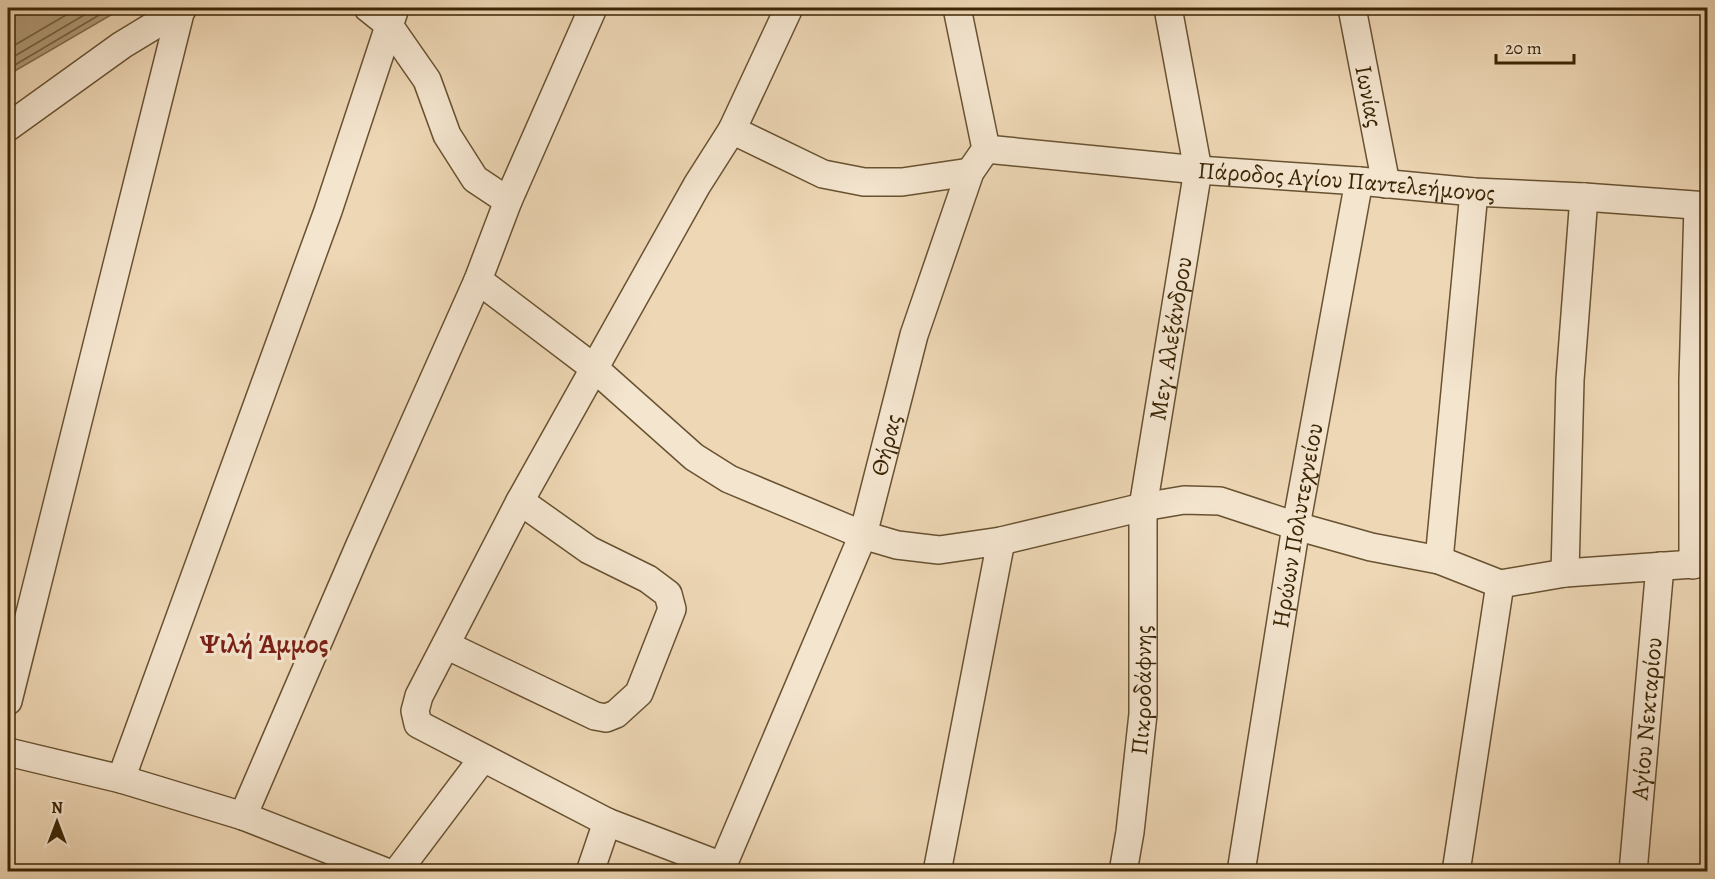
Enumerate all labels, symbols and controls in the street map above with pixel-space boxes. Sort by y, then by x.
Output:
scale bar [1496,27,1574,65]
text: 20 m [1505,36,1542,60]
street label: Ιωνίας [1347,63,1391,130]
street label: Πάροδος Αγίου Παντελεήμονος [1197,154,1496,209]
street label: Μεγ. Αλεξάνδρου [1141,254,1200,423]
street label: Θήρας [863,411,909,479]
street label: Ηρώων Πολυτεχνείου [1264,420,1330,630]
street label: Πικροδάφνης [1123,625,1159,757]
district label: Ψιλή Άμμος [199,626,329,662]
street label: Αγίου Νεκταρίου [1623,636,1670,802]
north arrow [27,792,87,852]
text: N [51,797,63,819]

